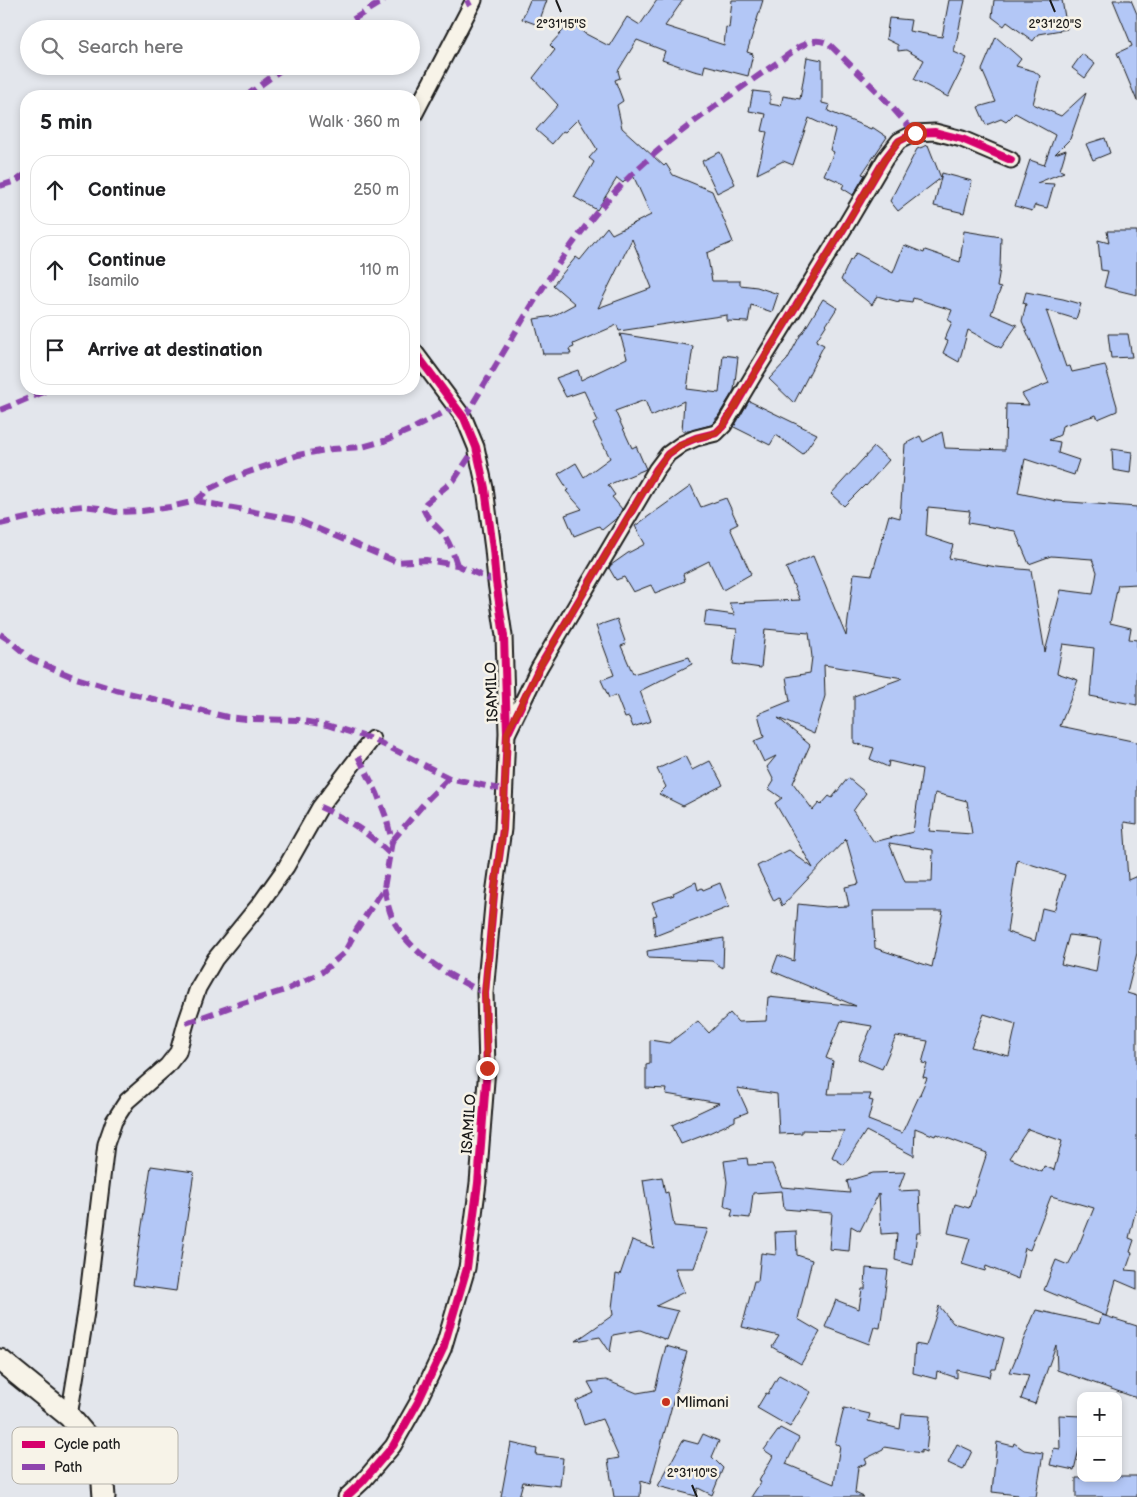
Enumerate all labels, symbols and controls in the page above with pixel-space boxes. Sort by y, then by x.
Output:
text: 2°31'15"S [536,17,586,32]
text: 2°31'20"S [1029,17,1081,32]
search box [20,20,420,75]
icon: search [38,34,66,62]
text: Search here [78,36,183,59]
text: 5 min [40,110,93,135]
text: Walk · 360 m [309,113,400,132]
route start [904,122,927,145]
icon: ahead [41,176,69,204]
text: Continue [88,179,166,202]
text: 250 m [353,181,399,200]
text: Continue [88,249,166,272]
icon: ahead [41,256,69,284]
text: 110 m [360,261,399,280]
text: Isamilo [88,272,139,291]
icon: arrive [41,336,69,364]
text: Arrive at destination [88,339,263,362]
street label: ISAMILO [481,662,503,722]
route end [476,1057,499,1080]
street label: ISAMILO [457,1093,481,1155]
map controls [1077,1392,1122,1482]
button: + [1077,1392,1122,1437]
place label: Mlimani [676,1393,729,1412]
marker: Mlimani [660,1396,672,1408]
legend [12,1427,178,1484]
text: Cycle path [54,1436,121,1453]
button: − [1077,1437,1122,1482]
text: Path [54,1459,82,1476]
text: 2°31'10"S [667,1466,717,1481]

